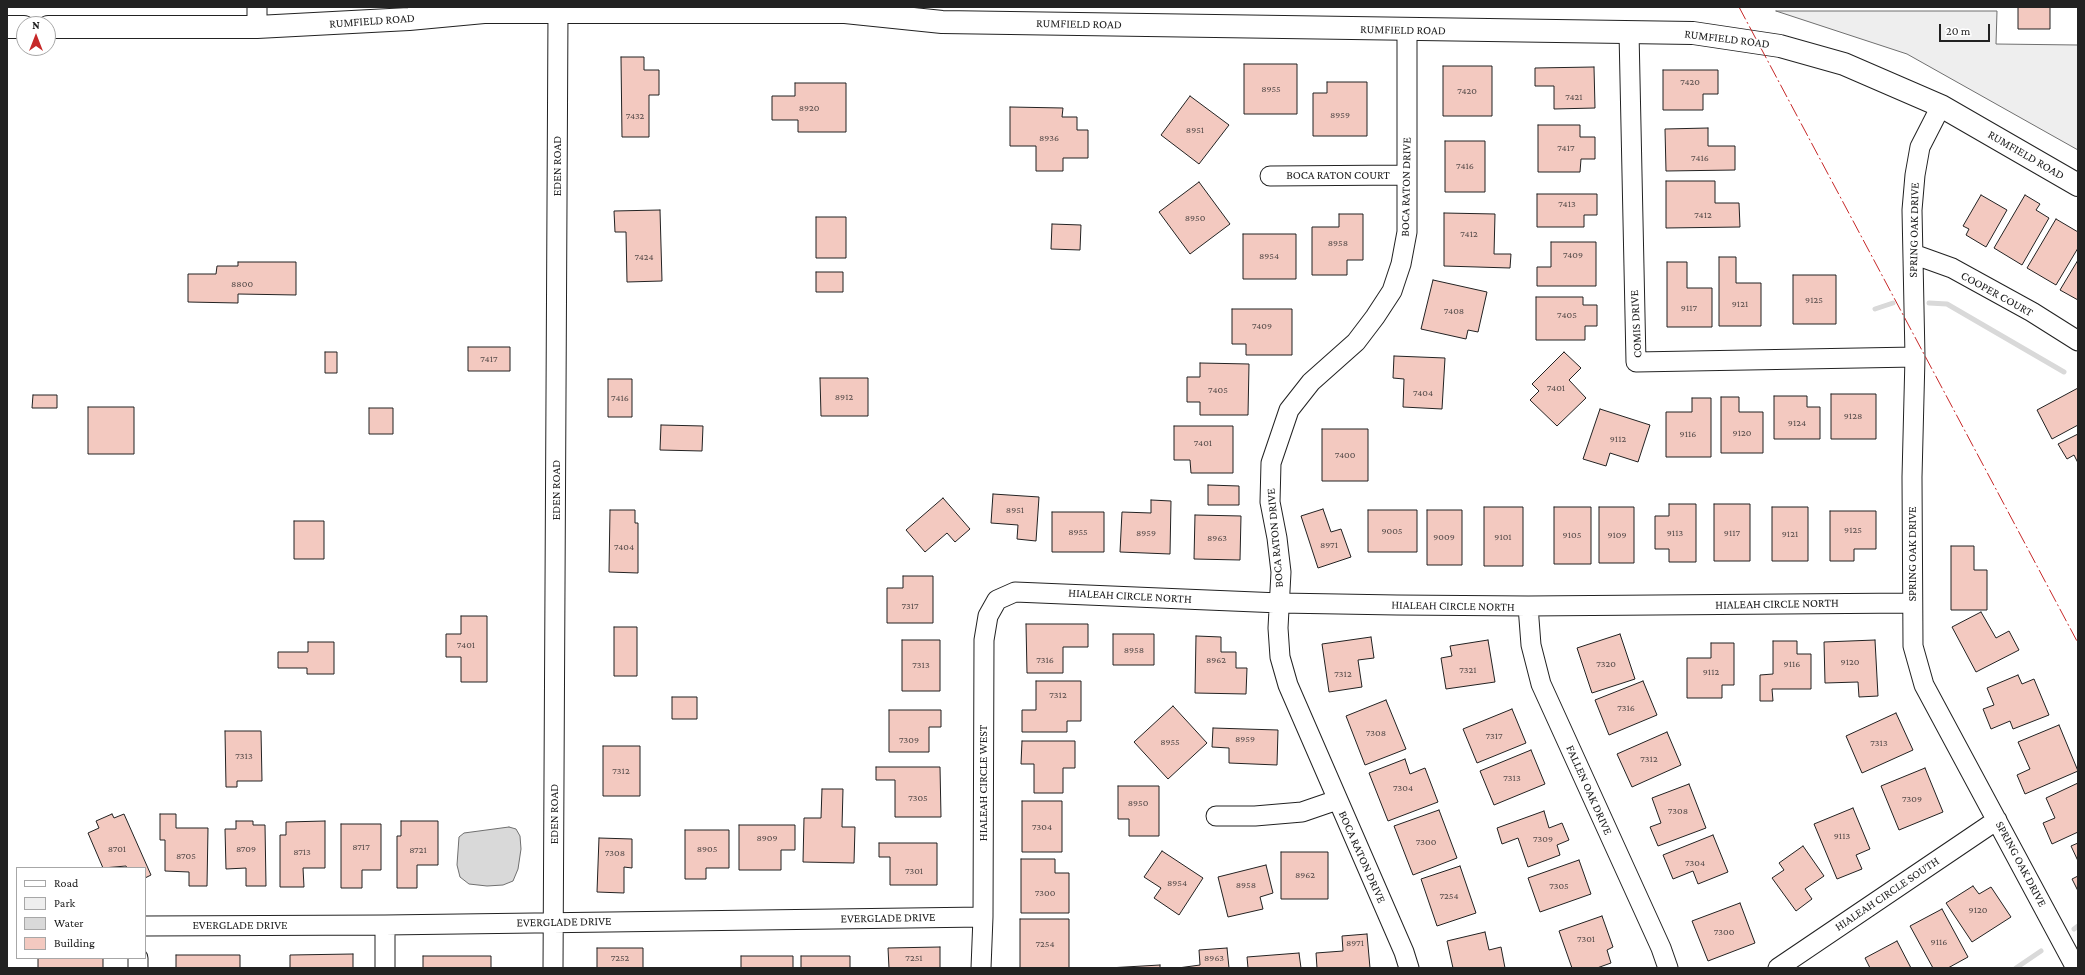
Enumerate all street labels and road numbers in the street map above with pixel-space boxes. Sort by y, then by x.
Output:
street label: RUMFIELD ROAD [329,11,415,31]
street label: RUMFIELD ROAD [1036,16,1122,32]
street label: RUMFIELD ROAD [1360,22,1446,38]
street label: RUMFIELD ROAD [1684,27,1770,51]
street label: RUMFIELD ROAD [1985,127,2067,183]
street label: EDEN ROAD [550,136,564,196]
street label: BOCA RATON DRIVE [1398,137,1414,237]
street label: BOCA RATON COURT [1286,168,1390,182]
street label: SPRING OAK DRIVE [1906,182,1922,278]
street label: COOPER COURT [1958,268,2036,320]
street label: COMIS DRIVE [1627,290,1645,358]
street label: EDEN ROAD [549,460,563,520]
street label: BOCA RATON DRIVE [1263,488,1287,588]
street label: SPRING OAK DRIVE [1905,506,1919,602]
street label: HIALEAH CIRCLE NORTH [1068,586,1192,606]
street label: HIALEAH CIRCLE NORTH [1715,596,1839,612]
street label: HIALEAH CIRCLE NORTH [1391,598,1515,614]
street label: HIALEAH CIRCLE WEST [976,725,990,841]
street label: FALLEN OAK DRIVE [1563,743,1615,837]
street label: EDEN ROAD [547,784,561,844]
street label: BOCA RATON DRIVE [1335,809,1389,905]
street label: SPRING OAK DRIVE [1992,819,2050,909]
street label: HIALEAH CIRCLE SOUTH [1832,854,1942,934]
street label: EVERGLADE DRIVE [840,910,936,926]
street label: EVERGLADE DRIVE [516,914,612,930]
street label: EVERGLADE DRIVE [192,918,288,932]

